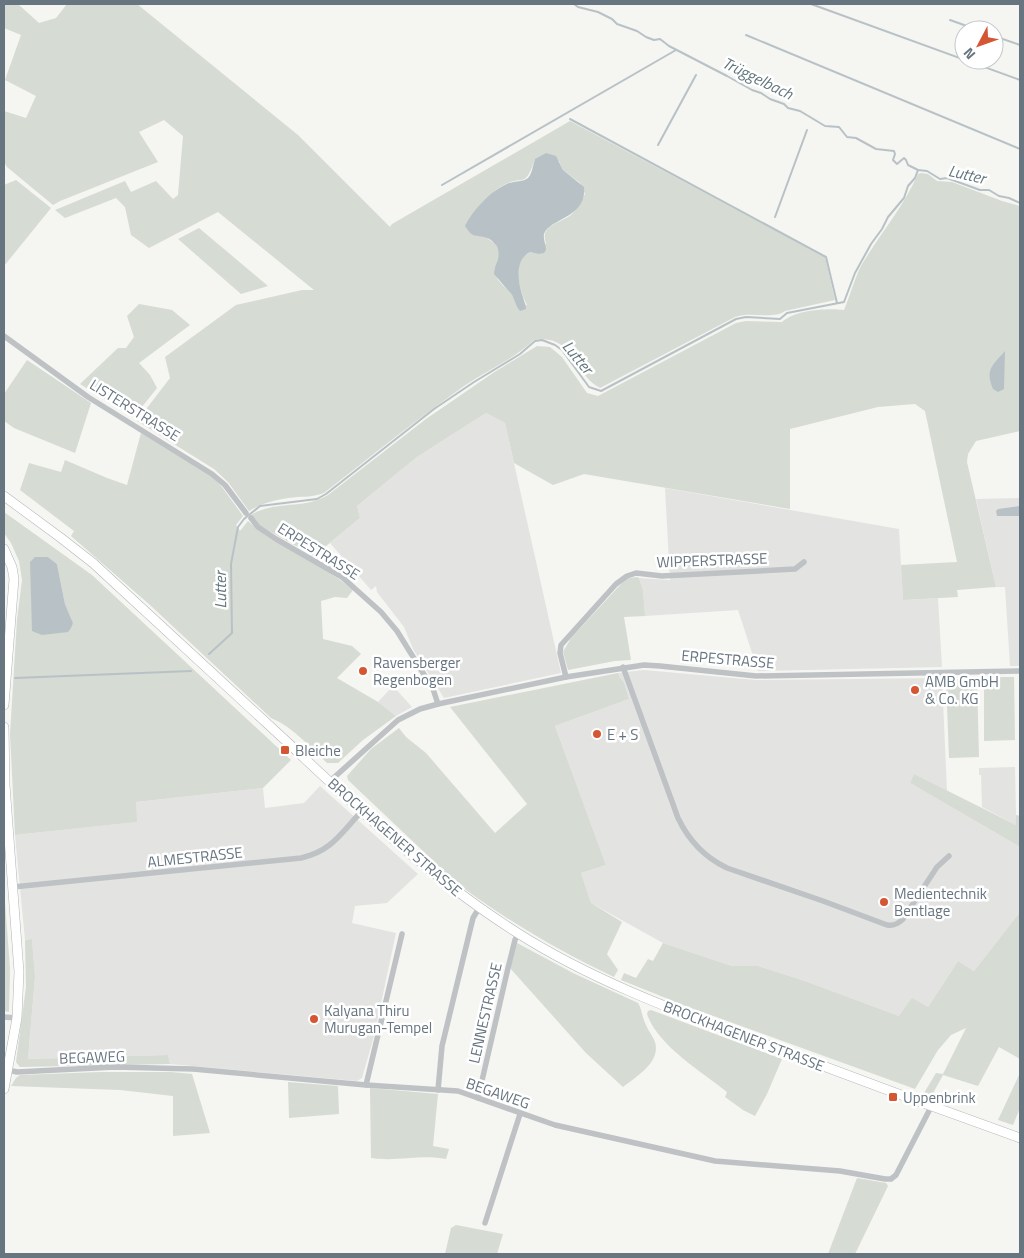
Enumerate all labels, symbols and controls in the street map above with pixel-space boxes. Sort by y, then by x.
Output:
north arrow [954,20,1004,70]
text: N [958,43,980,64]
water label: Trüggelbach [719,51,798,106]
water label: Lutter [946,158,990,190]
water label: Lutter [557,335,600,381]
street label: LISTERSTRASSE [85,373,185,447]
street label: ERPESTRASSE [273,517,365,585]
street label: WIPPERSTRASSE [656,547,768,573]
water label: Lutter [208,569,232,609]
street label: ERPESTRASSE [681,643,775,675]
place label: Ravensberger Regenbogen [373,651,460,691]
marker: Ravensberger Regenbogen [357,665,369,677]
place label: AMB GmbH & Co. KG [925,670,999,710]
marker: AMB GmbH & Co. KG [909,684,921,696]
place label: E + S [607,723,638,746]
marker: E + S [591,728,603,740]
place label: Bleiche [295,739,341,762]
marker: Bleiche [279,744,291,756]
street label: BROCKHAGENER STRASSE [323,772,467,902]
street label: ALMESTRASSE [146,841,244,873]
place label: Medientechnik Bentlage [894,882,987,922]
marker: Medientechnik Bentlage [878,896,890,908]
street label: LENNESTRASSE [462,960,508,1066]
street label: BROCKHAGENER STRASSE [660,995,828,1077]
place label: Kalyana Thiru Murugan-Tempel [324,999,432,1039]
marker: Kalyana Thiru Murugan-Tempel [308,1013,320,1025]
street label: BEGAWEG [59,1044,125,1070]
street label: BEGAWEG [463,1071,533,1115]
place label: Uppenbrink [903,1086,976,1109]
marker: Uppenbrink [887,1091,899,1103]

